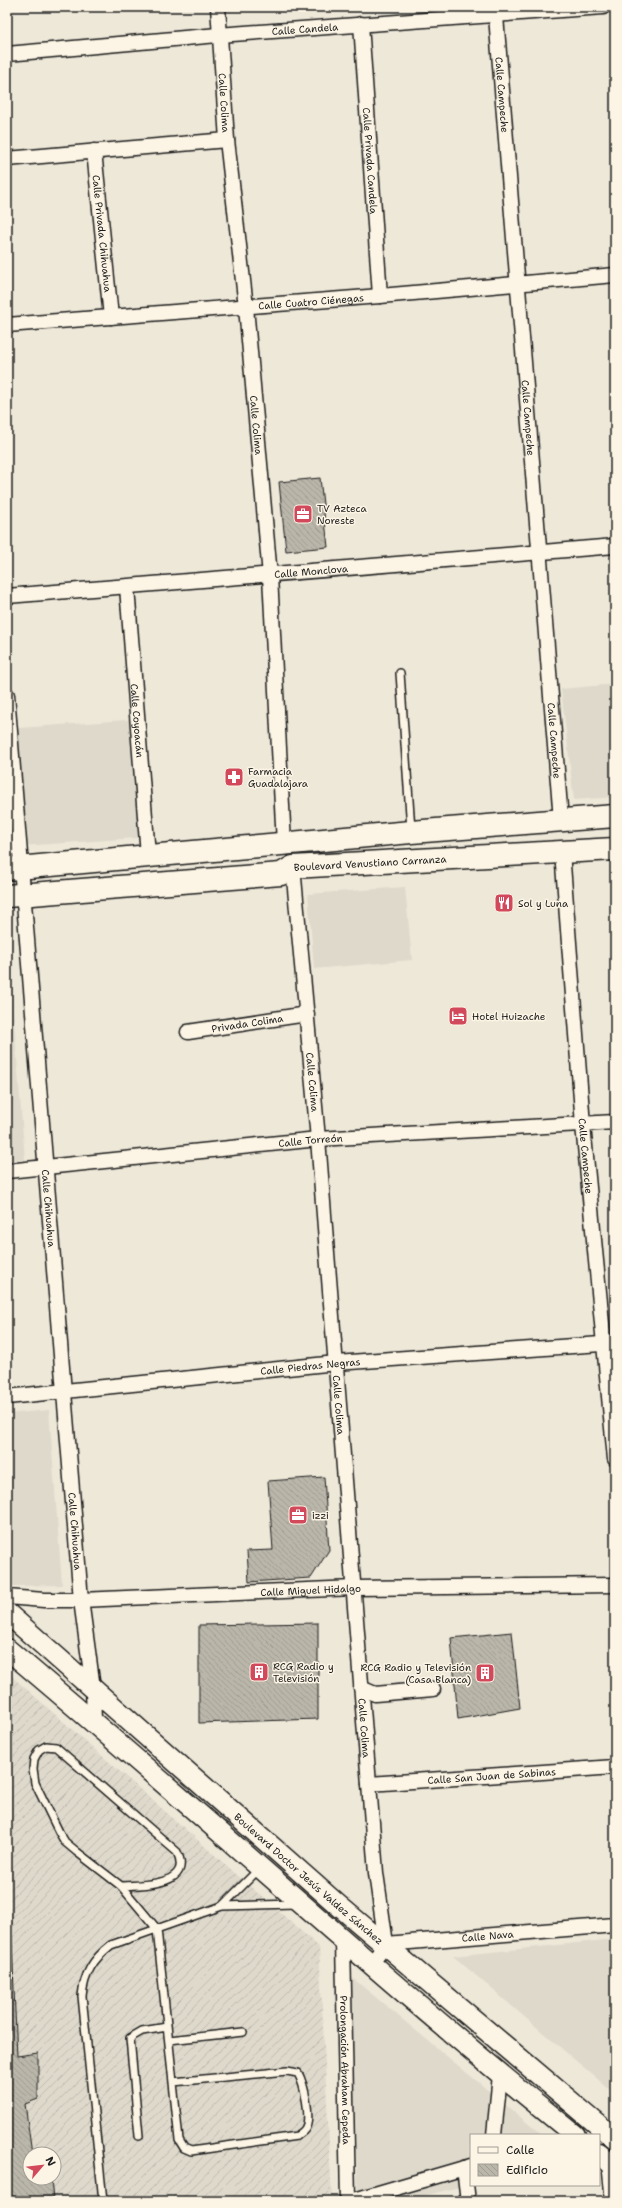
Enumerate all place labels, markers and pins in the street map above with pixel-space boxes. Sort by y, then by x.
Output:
place label: TV Azteca Noreste [317,502,367,527]
office icon: TV Azteca Noreste [292,503,314,525]
place label: Farmacia Guadalajara [248,765,309,790]
pharmacy icon: Farmacia Guadalajara [223,766,245,788]
restaurant icon: Sol y Luna [493,892,515,914]
place label: Sol y Luna [518,897,569,910]
hotel icon: Hotel Huizache [447,1005,469,1027]
place label: Hotel Huizache [472,1010,546,1023]
office icon: izzi [287,1504,309,1526]
place label: izzi [312,1509,329,1522]
place label: RCG Radio y Televisión [273,1660,334,1685]
building icon: RCG Radio y Televisión [248,1661,270,1683]
place label: RCG Radio y Televisión (Casa Blanca) [360,1661,471,1686]
building icon: RCG Radio y Televisión (Casa Blanca) [474,1662,496,1684]

